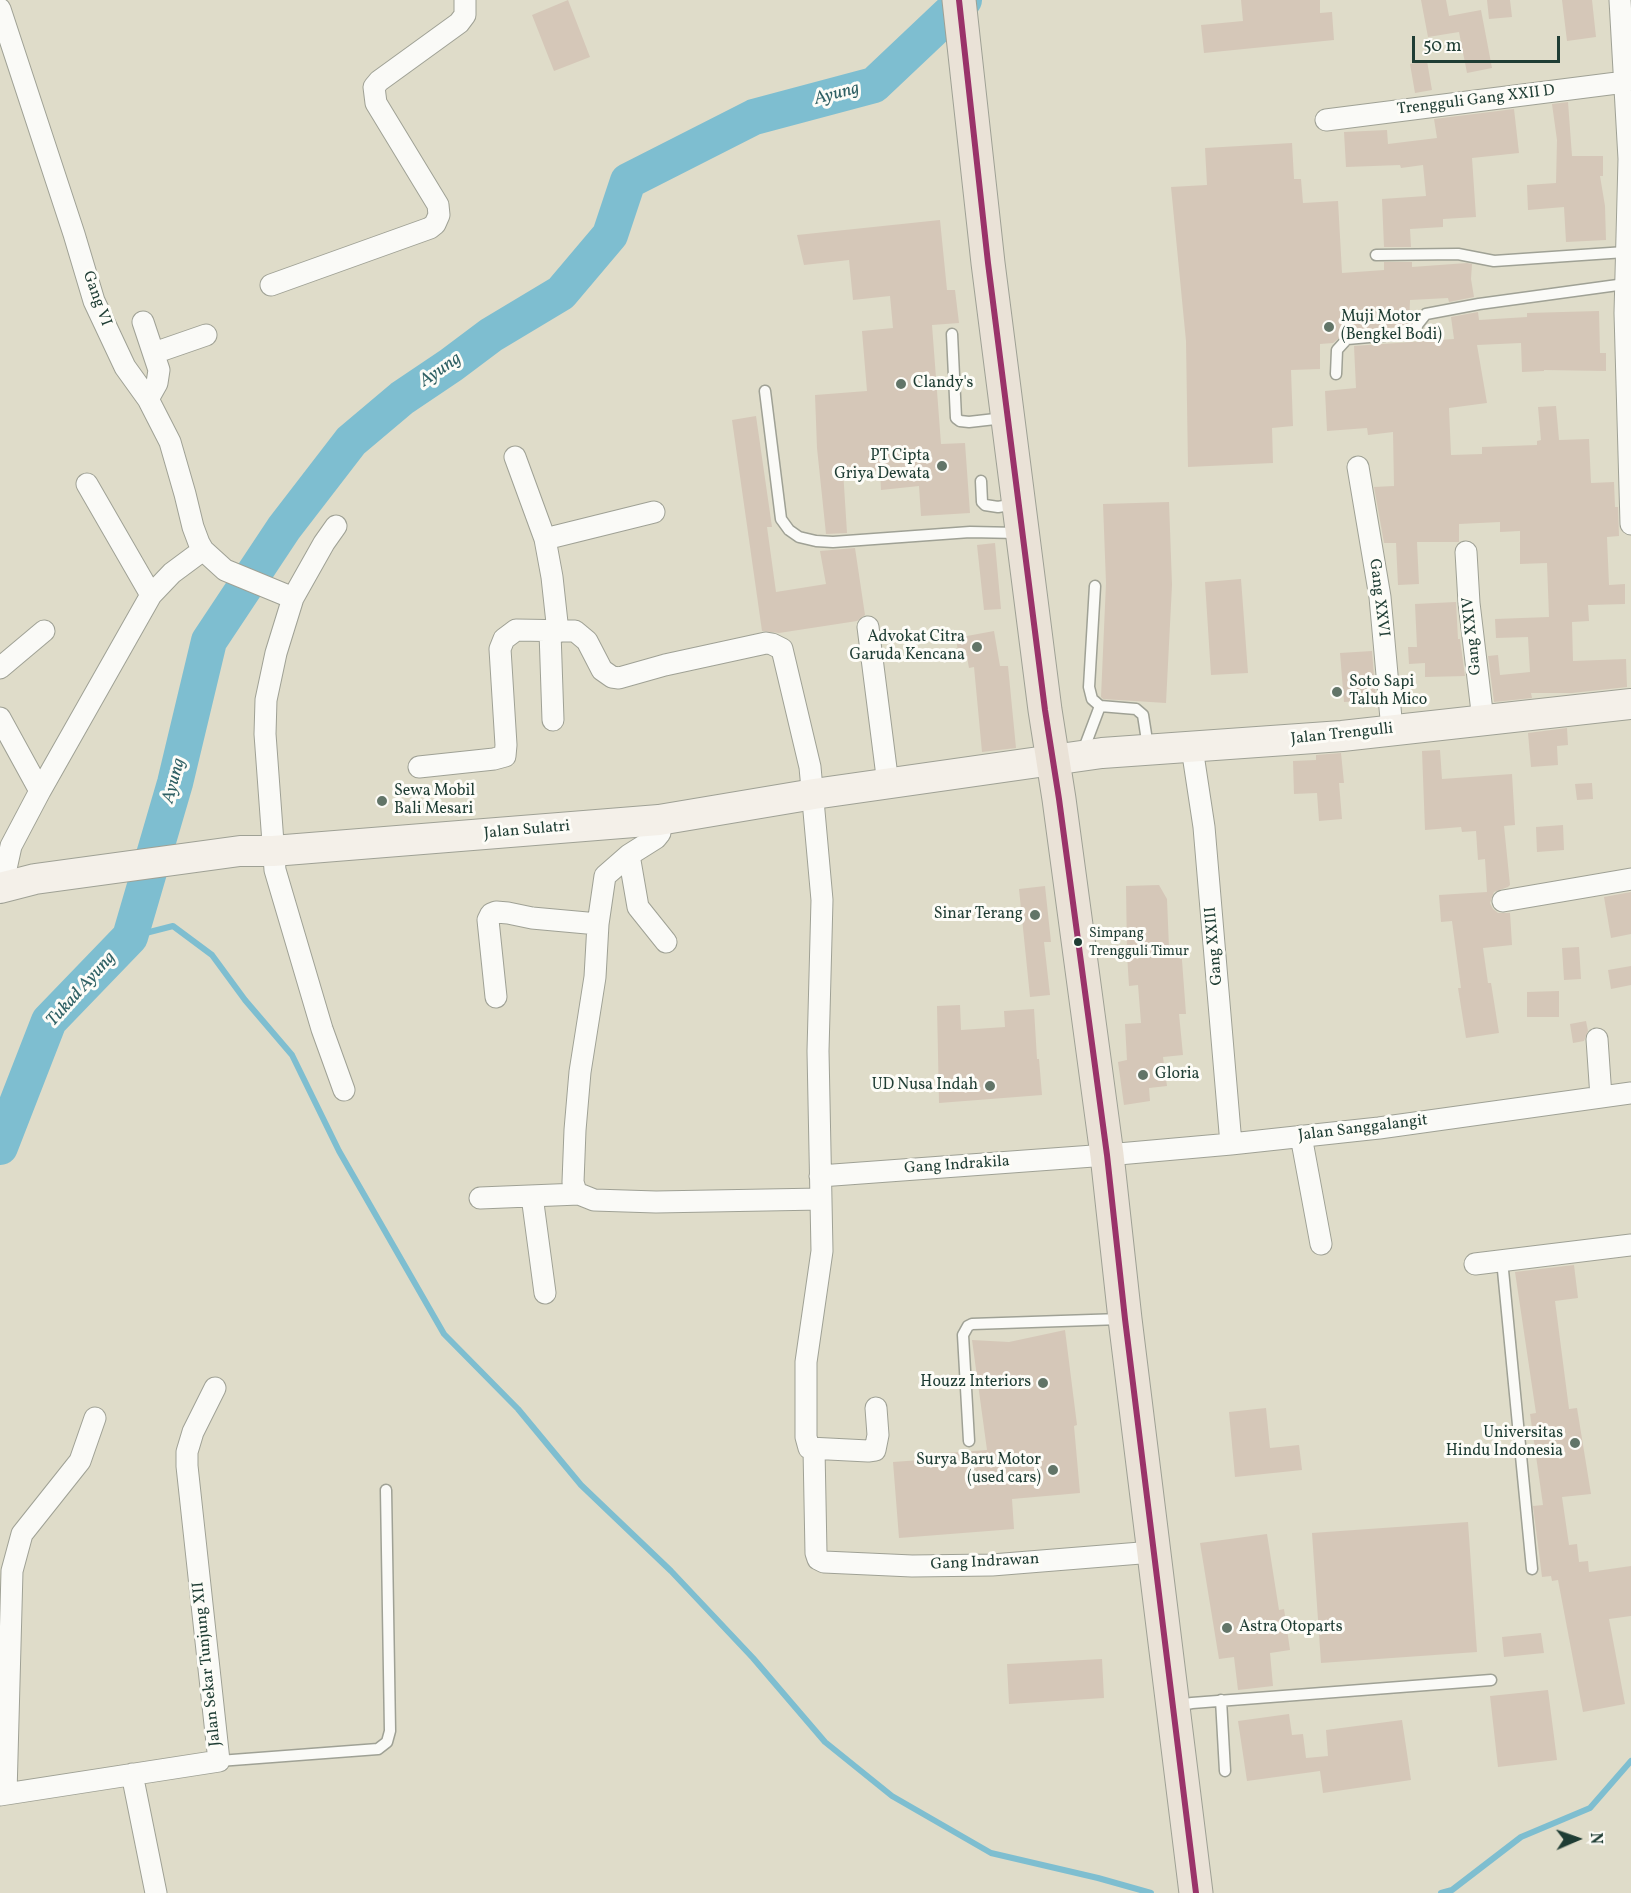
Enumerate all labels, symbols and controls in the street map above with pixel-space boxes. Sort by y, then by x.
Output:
scale bar [1415,24,1564,62]
text: 50 m [1423,34,1462,59]
water label: Ayung [812,79,862,111]
street label: Trengguli Gang XXII D [1396,82,1556,120]
street label: Gang VI [77,269,115,329]
place label: Muji Motor (Bengkel Bodi) [1341,308,1442,346]
marker: Muji Motor (Bengkel Bodi) [1322,320,1336,334]
water label: Ayung [416,349,466,393]
place label: Clandy's [913,374,973,394]
marker: Clandy's [894,377,908,391]
place label: PT Cipta Griya Dewata [834,447,930,485]
marker: PT Cipta Griya Dewata [935,459,949,473]
street label: Gang XXVI [1364,558,1392,638]
street label: Gang XXIV [1459,596,1487,676]
place label: Advokat Citra Garuda Kencana [849,628,965,666]
marker: Advokat Citra Garuda Kencana [970,640,984,654]
place label: Soto Sapi Taluh Mico [1349,673,1427,711]
marker: Soto Sapi Taluh Mico [1330,685,1344,699]
street label: Jalan Trengulli [1290,720,1394,750]
water label: Ayung [159,756,191,806]
place label: Sewa Mobil Bali Mesari [394,782,475,820]
marker: Sewa Mobil Bali Mesari [375,794,389,808]
street label: Jalan Sulatri [483,818,571,844]
place label: Sinar Terang [934,905,1023,925]
street label: Gang XXIII [1202,906,1228,986]
marker: Sinar Terang [1028,908,1042,922]
place label: Simpang Trengguli Timur [1089,926,1189,958]
marker: Simpang Trengguli Timur [1072,936,1084,948]
water label: Tukad Ayung [43,948,121,1032]
place label: Gloria [1155,1065,1199,1085]
marker: Gloria [1136,1068,1150,1082]
place label: UD Nusa Indah [872,1076,978,1096]
marker: UD Nusa Indah [983,1079,997,1093]
street label: Jalan Sanggalangit [1297,1112,1429,1146]
street label: Gang Indrakila [904,1153,1010,1179]
place label: Houzz Interiors [920,1373,1031,1393]
marker: Houzz Interiors [1036,1376,1050,1390]
place label: Universitas Hindu Indonesia [1446,1424,1563,1462]
marker: Universitas Hindu Indonesia [1568,1436,1582,1450]
place label: Surya Baru Motor (used cars) [916,1451,1041,1489]
marker: Surya Baru Motor (used cars) [1046,1463,1060,1477]
street label: Gang Indrawan [930,1551,1040,1575]
street label: Jalan Sekar Tunjung XII [190,1581,226,1747]
place label: Astra Otoparts [1239,1618,1343,1638]
marker: Astra Otoparts [1220,1621,1234,1635]
north arrow [1547,1809,1607,1869]
text: N [1584,1832,1606,1845]

